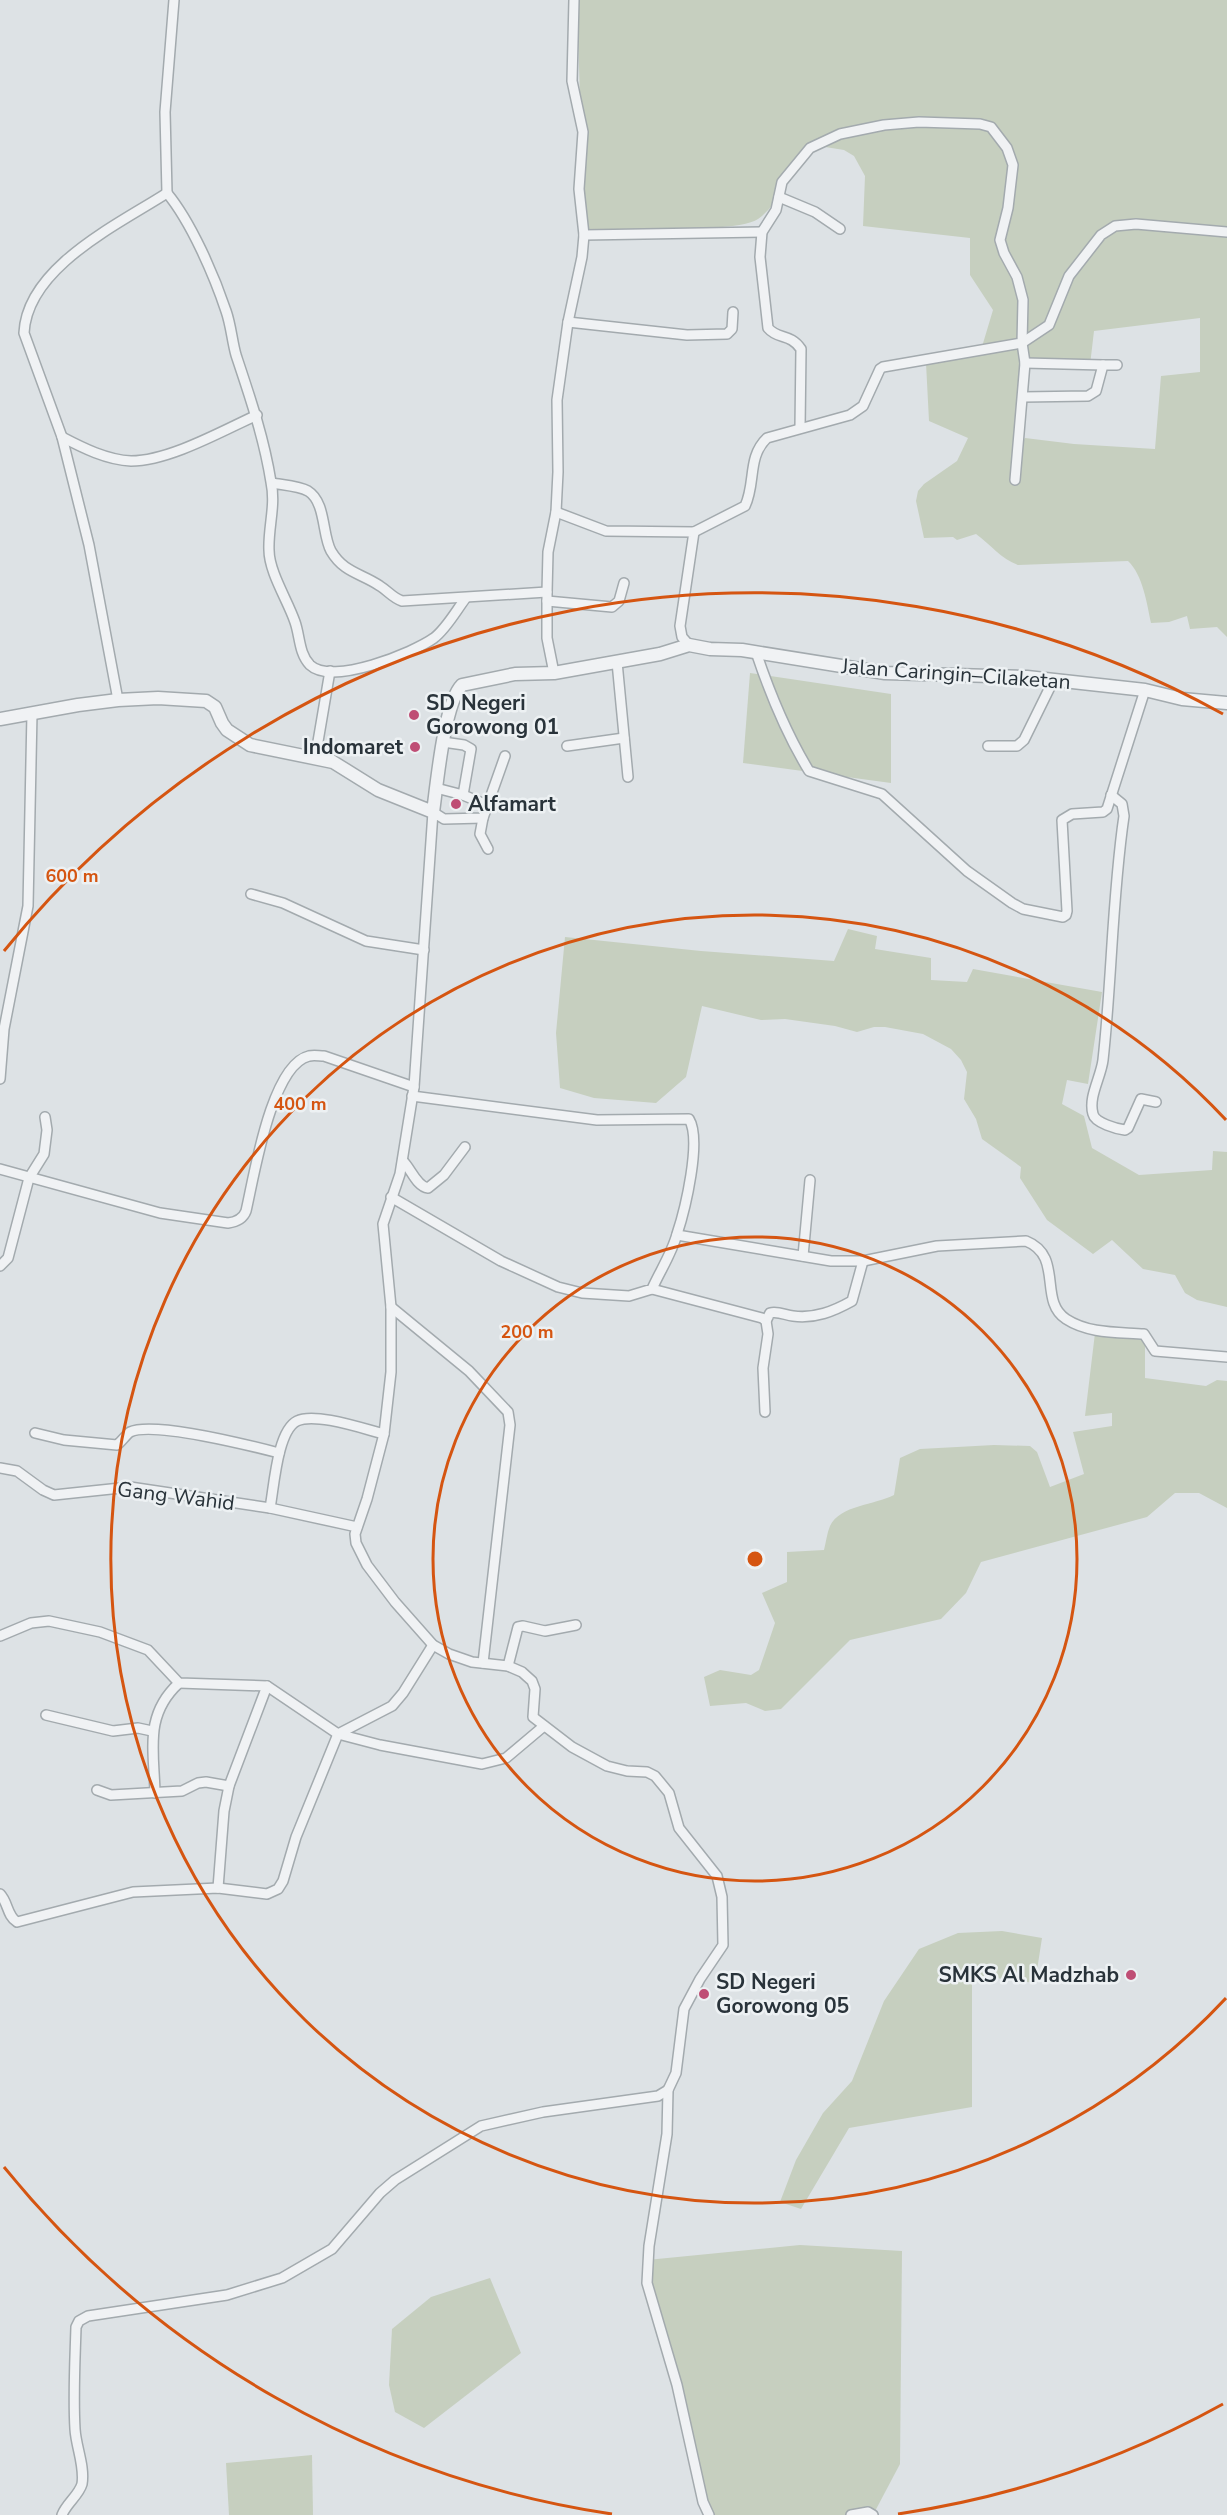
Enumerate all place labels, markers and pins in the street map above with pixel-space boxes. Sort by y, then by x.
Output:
place label: SD Negeri Gorowong 01 [426,689,559,741]
marker: SD Negeri Gorowong 01 [407,708,421,722]
place label: Indomaret [303,733,404,761]
marker: Indomaret [408,740,422,754]
place label: Alfamart [468,790,557,818]
marker: Alfamart [449,797,463,811]
centre of rings [745,1549,765,1569]
place label: SMKS Al Madzhab [939,1961,1119,1989]
place label: SD Negeri Gorowong 05 [716,1968,849,2020]
marker: SMKS Al Madzhab [1124,1968,1138,1982]
marker: SD Negeri Gorowong 05 [697,1987,711,2001]

